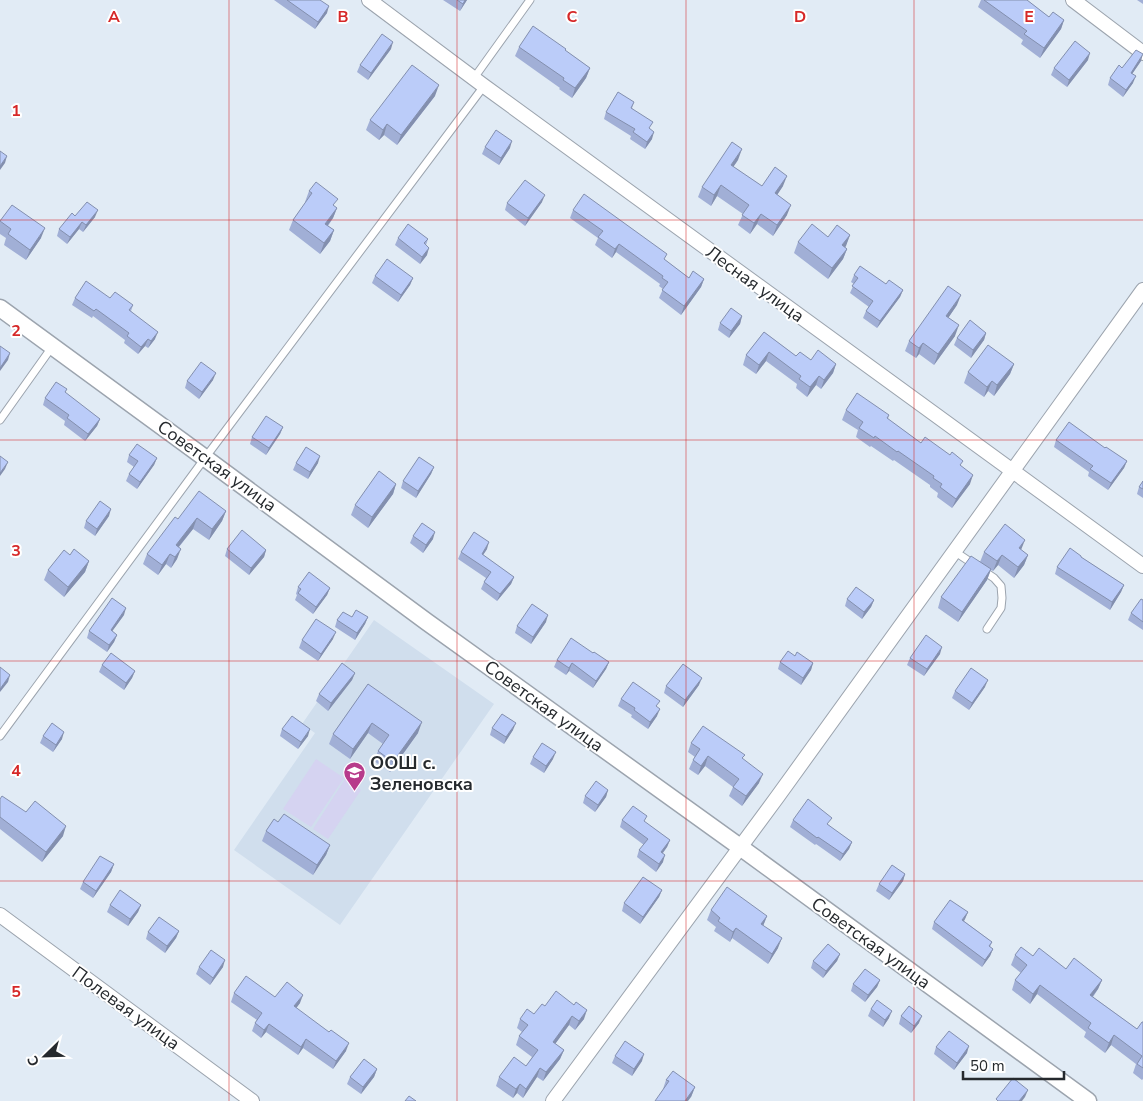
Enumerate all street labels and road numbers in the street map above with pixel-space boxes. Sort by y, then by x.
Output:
street label: Лесная улица [701,240,809,328]
street label: Советская улица [153,415,281,517]
street label: Советская улица [480,655,608,757]
street label: Советская улица [807,892,935,994]
street label: Полевая улица [67,961,185,1055]

